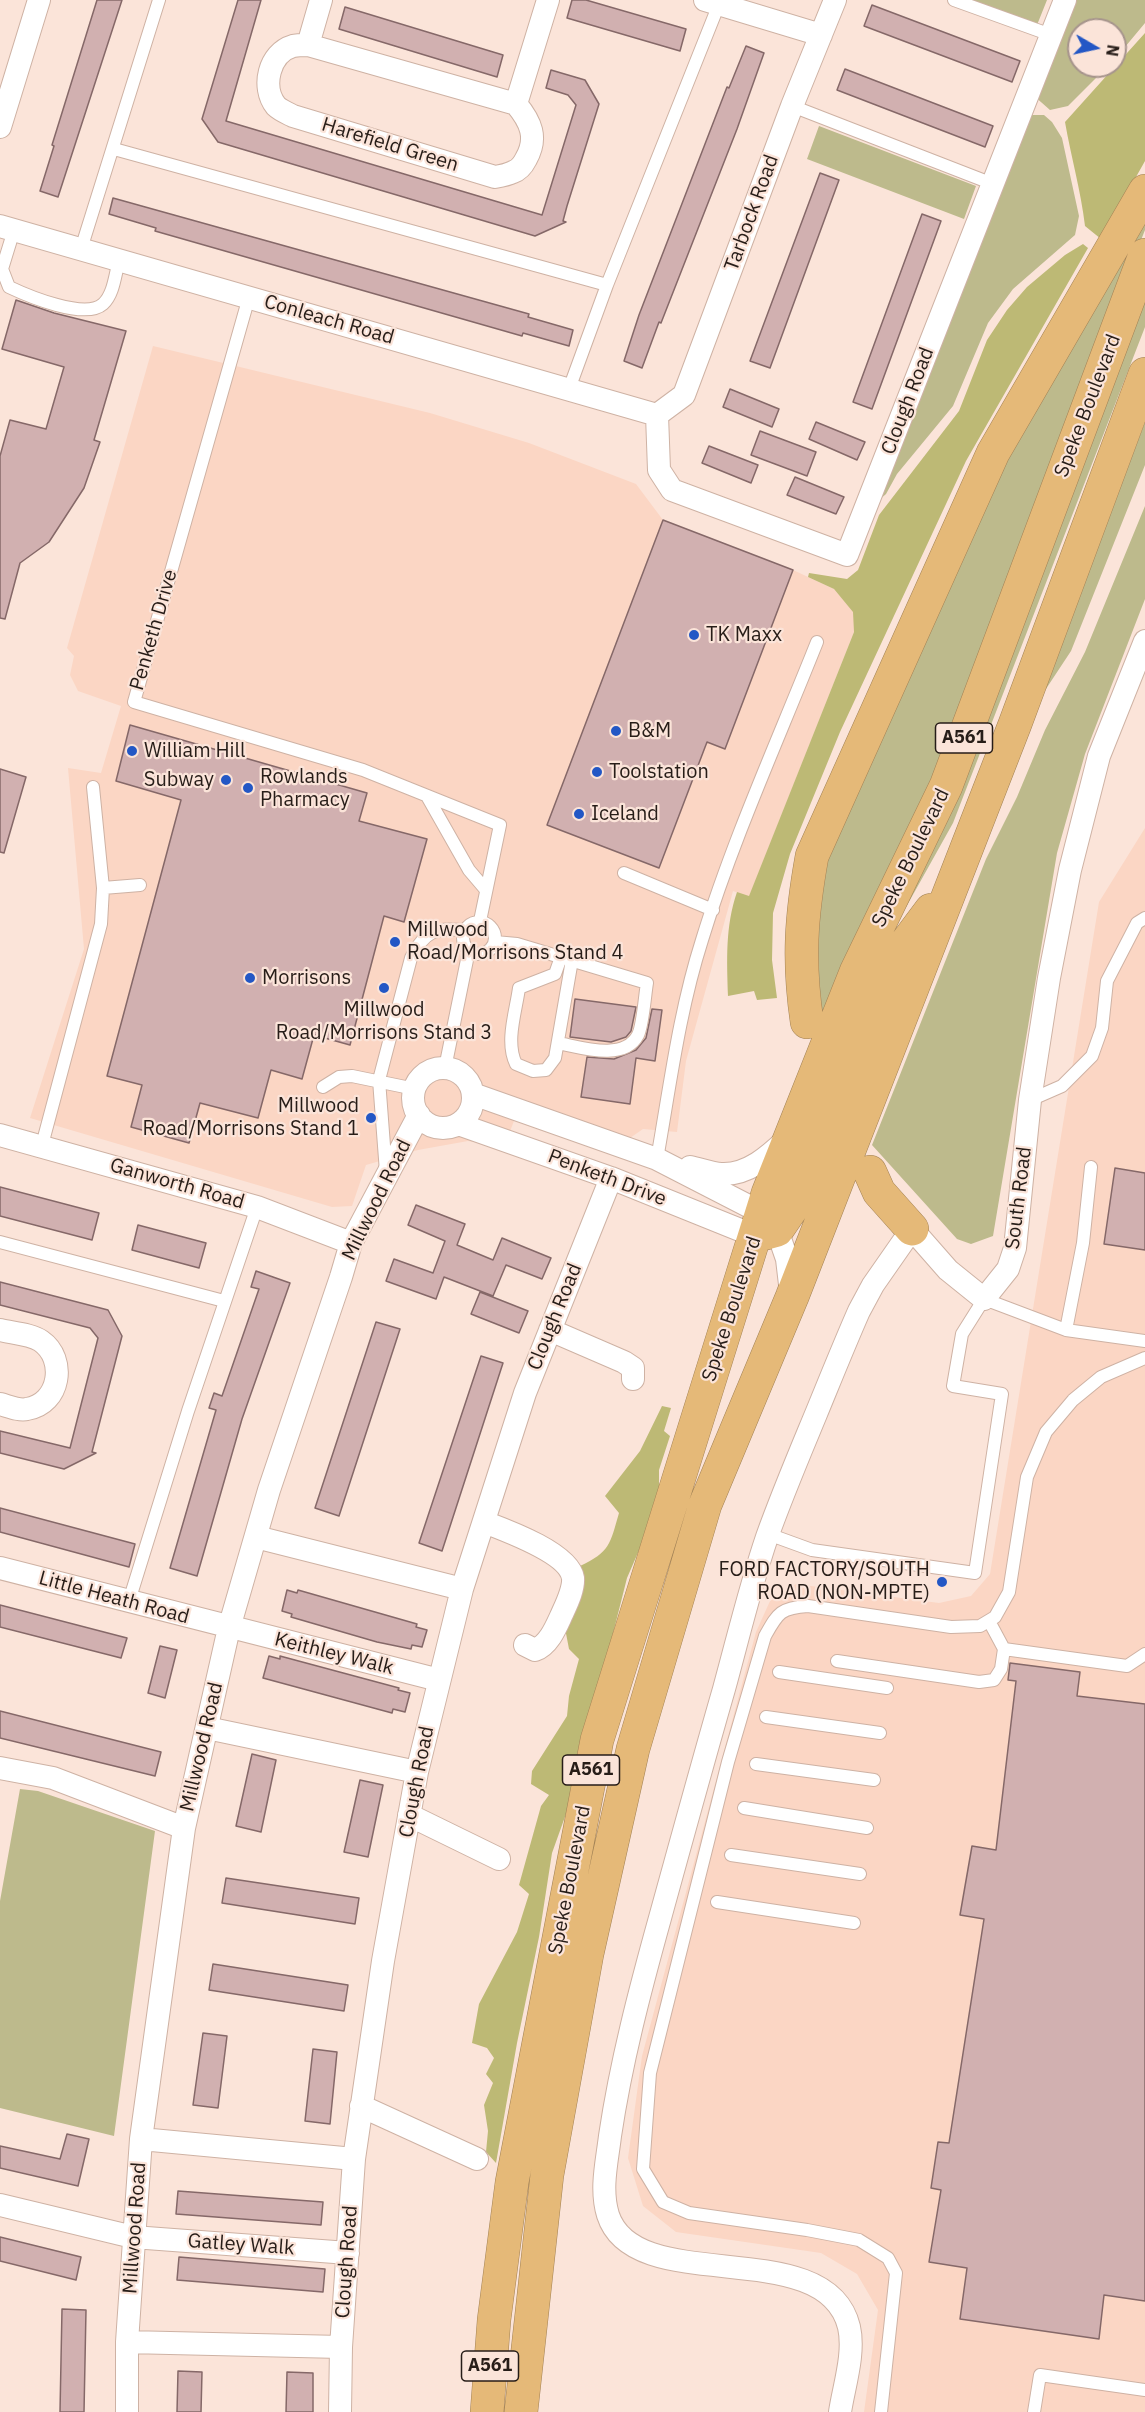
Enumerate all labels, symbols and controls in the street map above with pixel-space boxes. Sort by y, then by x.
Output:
north arrow [1067,18,1127,78]
text: N [1102,43,1124,58]
street label: Harefield Green [319,113,461,177]
street label: Tarbock Road [720,151,784,275]
street label: Conleach Road [261,290,397,350]
street label: Speke Boulevard [1050,331,1126,481]
street label: Clough Road [877,344,939,458]
street label: Penketh Drive [125,567,183,693]
place label: TK Maxx [706,623,782,647]
marker: TK Maxx [687,628,701,642]
place label: B&M [628,719,671,743]
road number: A561 [936,723,992,753]
marker: B&M [609,724,623,738]
place label: William Hill [144,739,245,763]
marker: William Hill [125,744,139,758]
place label: Toolstation [609,760,709,784]
place label: Rowlands Pharmacy [260,765,350,812]
marker: Toolstation [590,765,604,779]
place label: Subway [144,768,214,792]
marker: Subway [219,773,233,787]
marker: Rowlands Pharmacy [241,781,255,795]
street label: Speke Boulevard [867,785,955,931]
place label: Iceland [591,802,659,826]
marker: Iceland [572,807,586,821]
place label: Millwood Road/Morrisons Stand 4 [407,918,624,965]
marker: Millwood Road/Morrisons Stand 4 [388,935,402,949]
place label: Morrisons [262,966,351,990]
marker: Morrisons [243,971,257,985]
marker: Millwood Road/Morrisons Stand 3 [377,981,391,995]
place label: Millwood Road/Morrisons Stand 3 [276,998,492,1045]
place label: Millwood Road/Morrisons Stand 1 [142,1094,359,1141]
marker: Millwood Road/Morrisons Stand 1 [364,1111,378,1125]
street label: Millwood Road [337,1135,417,1265]
street label: Penketh Drive [544,1144,670,1212]
street label: South Road [1001,1145,1037,1251]
street label: Ganworth Road [107,1153,247,1215]
street label: Speke Boulevard [697,1233,767,1385]
street label: Clough Road [523,1260,587,1374]
place label: FORD FACTORY/SOUTH ROAD (NON-MPTE) [719,1558,930,1605]
street label: Little Heath Road [36,1566,192,1630]
marker: FORD FACTORY/SOUTH ROAD (NON-MPTE) [935,1575,949,1589]
street label: Keithley Walk [272,1628,396,1680]
street label: Millwood Road [175,1680,229,1814]
street label: Clough Road [394,1724,440,1840]
road number: A561 [562,1755,620,1785]
street label: Speke Boulevard [544,1804,596,1956]
street label: Millwood Road [118,2161,152,2295]
street label: Clough Road [331,2205,363,2319]
street label: Gatley Walk [187,2229,295,2261]
road number: A561 [462,2351,518,2381]

